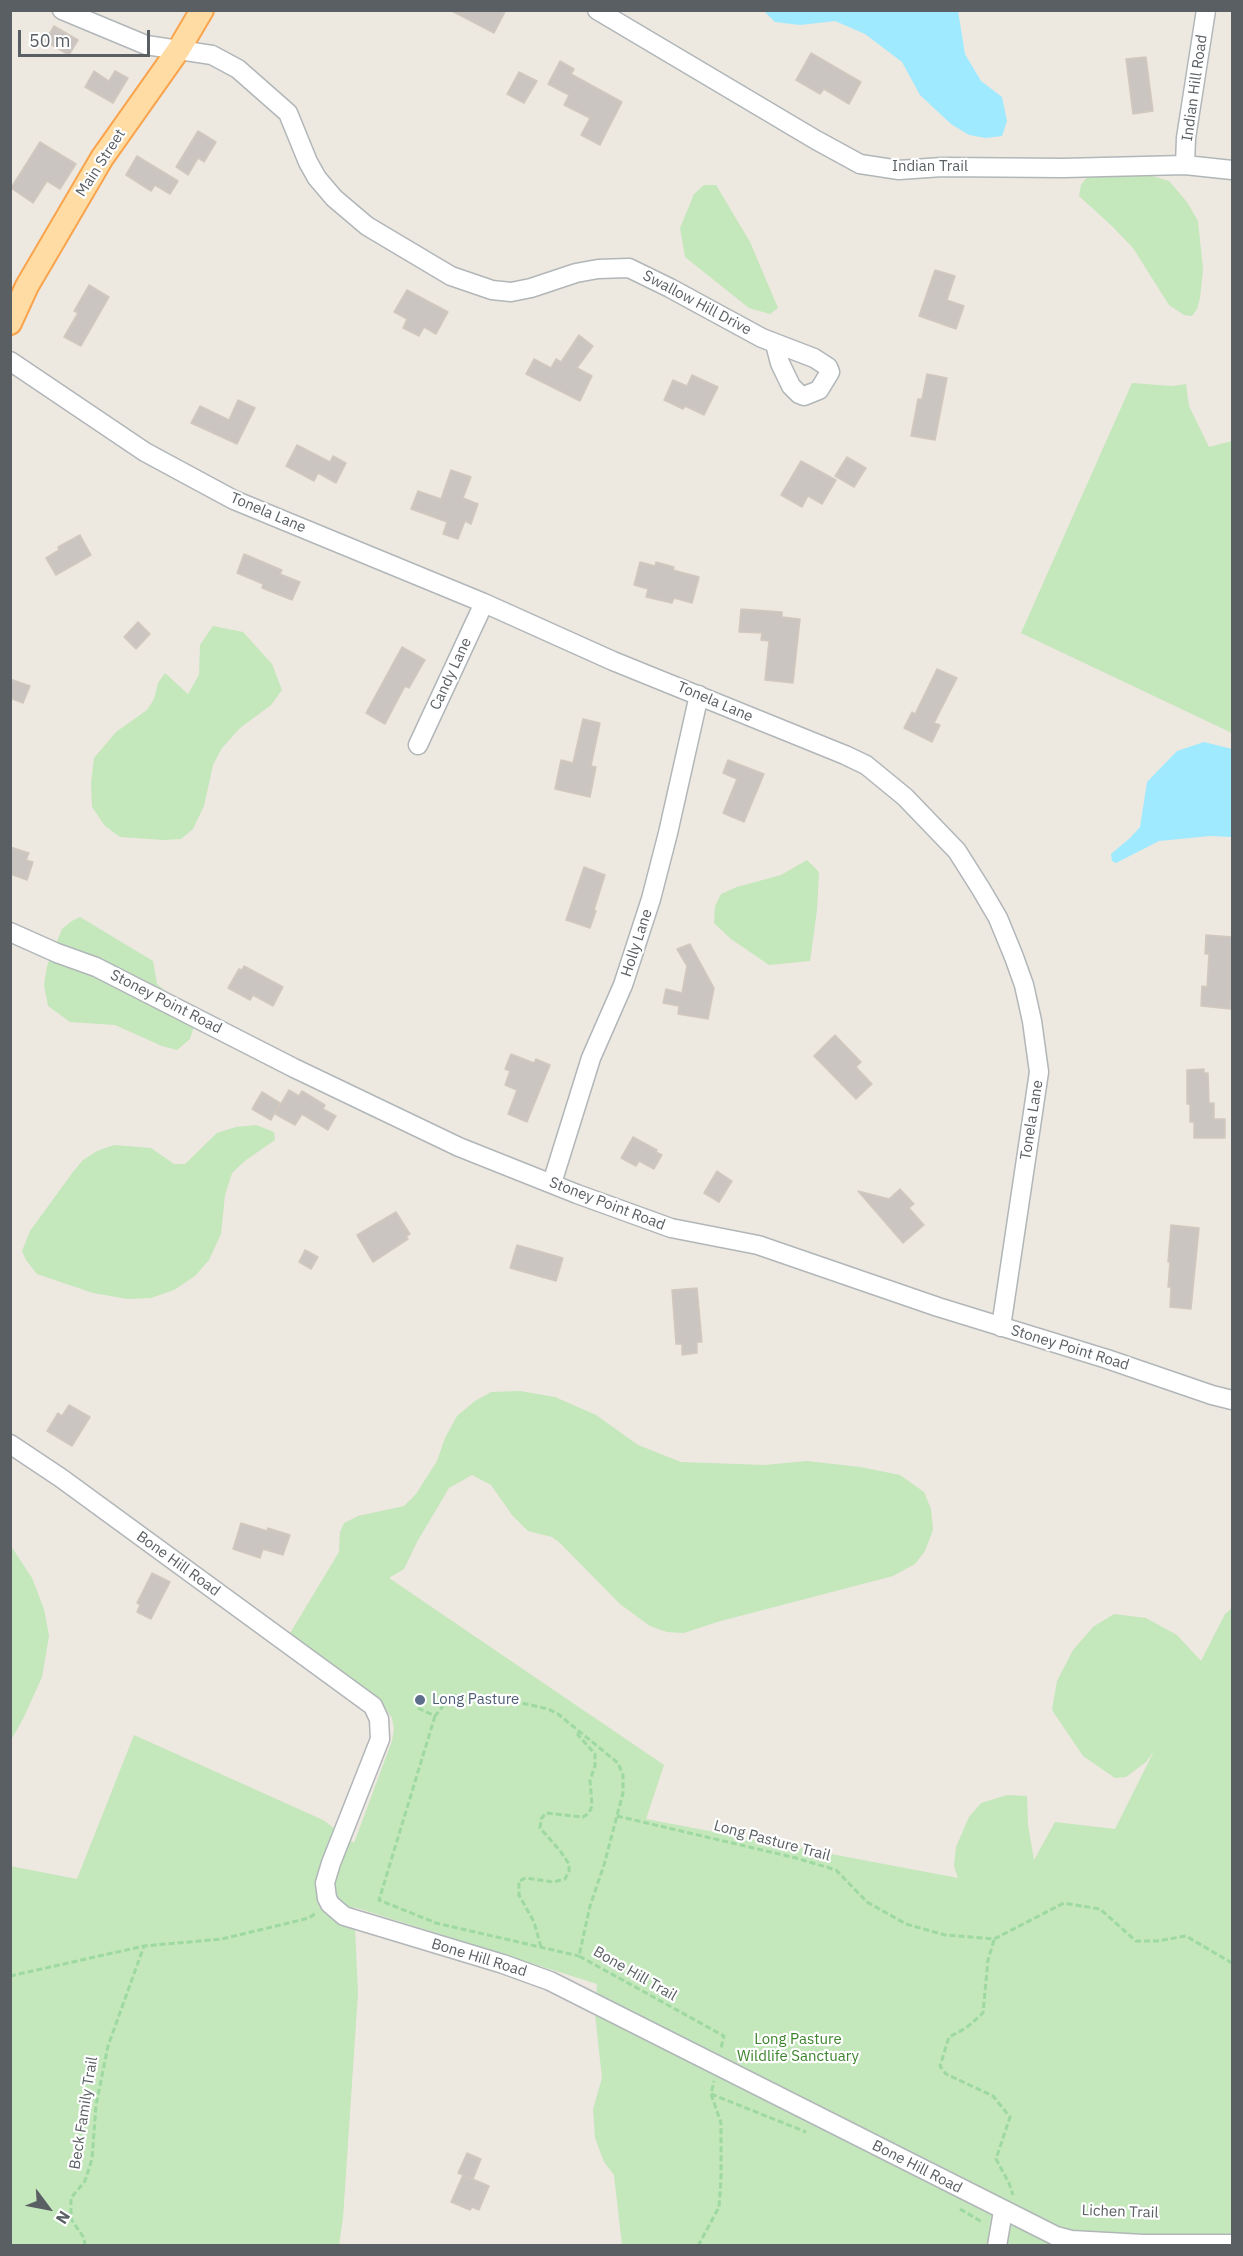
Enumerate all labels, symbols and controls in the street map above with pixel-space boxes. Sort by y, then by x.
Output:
scale bar [21,18,153,56]
text: 50 m [29,29,71,52]
street label: Indian Hill Road [1179,34,1211,142]
street label: Main Street [72,126,130,200]
street label: Indian Trail [892,158,968,176]
street label: Swallow Hill Drive [640,267,754,339]
street label: Tonela Lane [227,489,309,537]
street label: Candy Lane [426,635,476,713]
street label: Tonela Lane [674,678,756,726]
street label: Holly Lane [618,907,656,979]
street label: Stoney Point Road [107,966,225,1038]
street label: Tonela Lane [1017,1079,1047,1161]
street label: Stoney Point Road [546,1174,668,1234]
street label: Stoney Point Road [1009,1321,1131,1375]
street label: Bone Hill Road [133,1528,223,1600]
place label: Long Pasture [432,1691,519,1709]
marker: Long Pasture [413,1693,427,1707]
street label: Long Pasture Trail [712,1817,832,1865]
street label: Bone Hill Road [429,1935,529,1981]
street label: Bone Hill Trail [590,1943,680,2005]
park label: Long Pasture Wildlife Sanctuary [737,2031,859,2066]
street label: Beck Family Trail [66,2055,102,2171]
street label: Bone Hill Road [869,2137,965,2197]
north arrow [18,2178,78,2238]
street label: Lichen Trail [1081,2202,1159,2222]
text: N [52,2207,75,2228]

